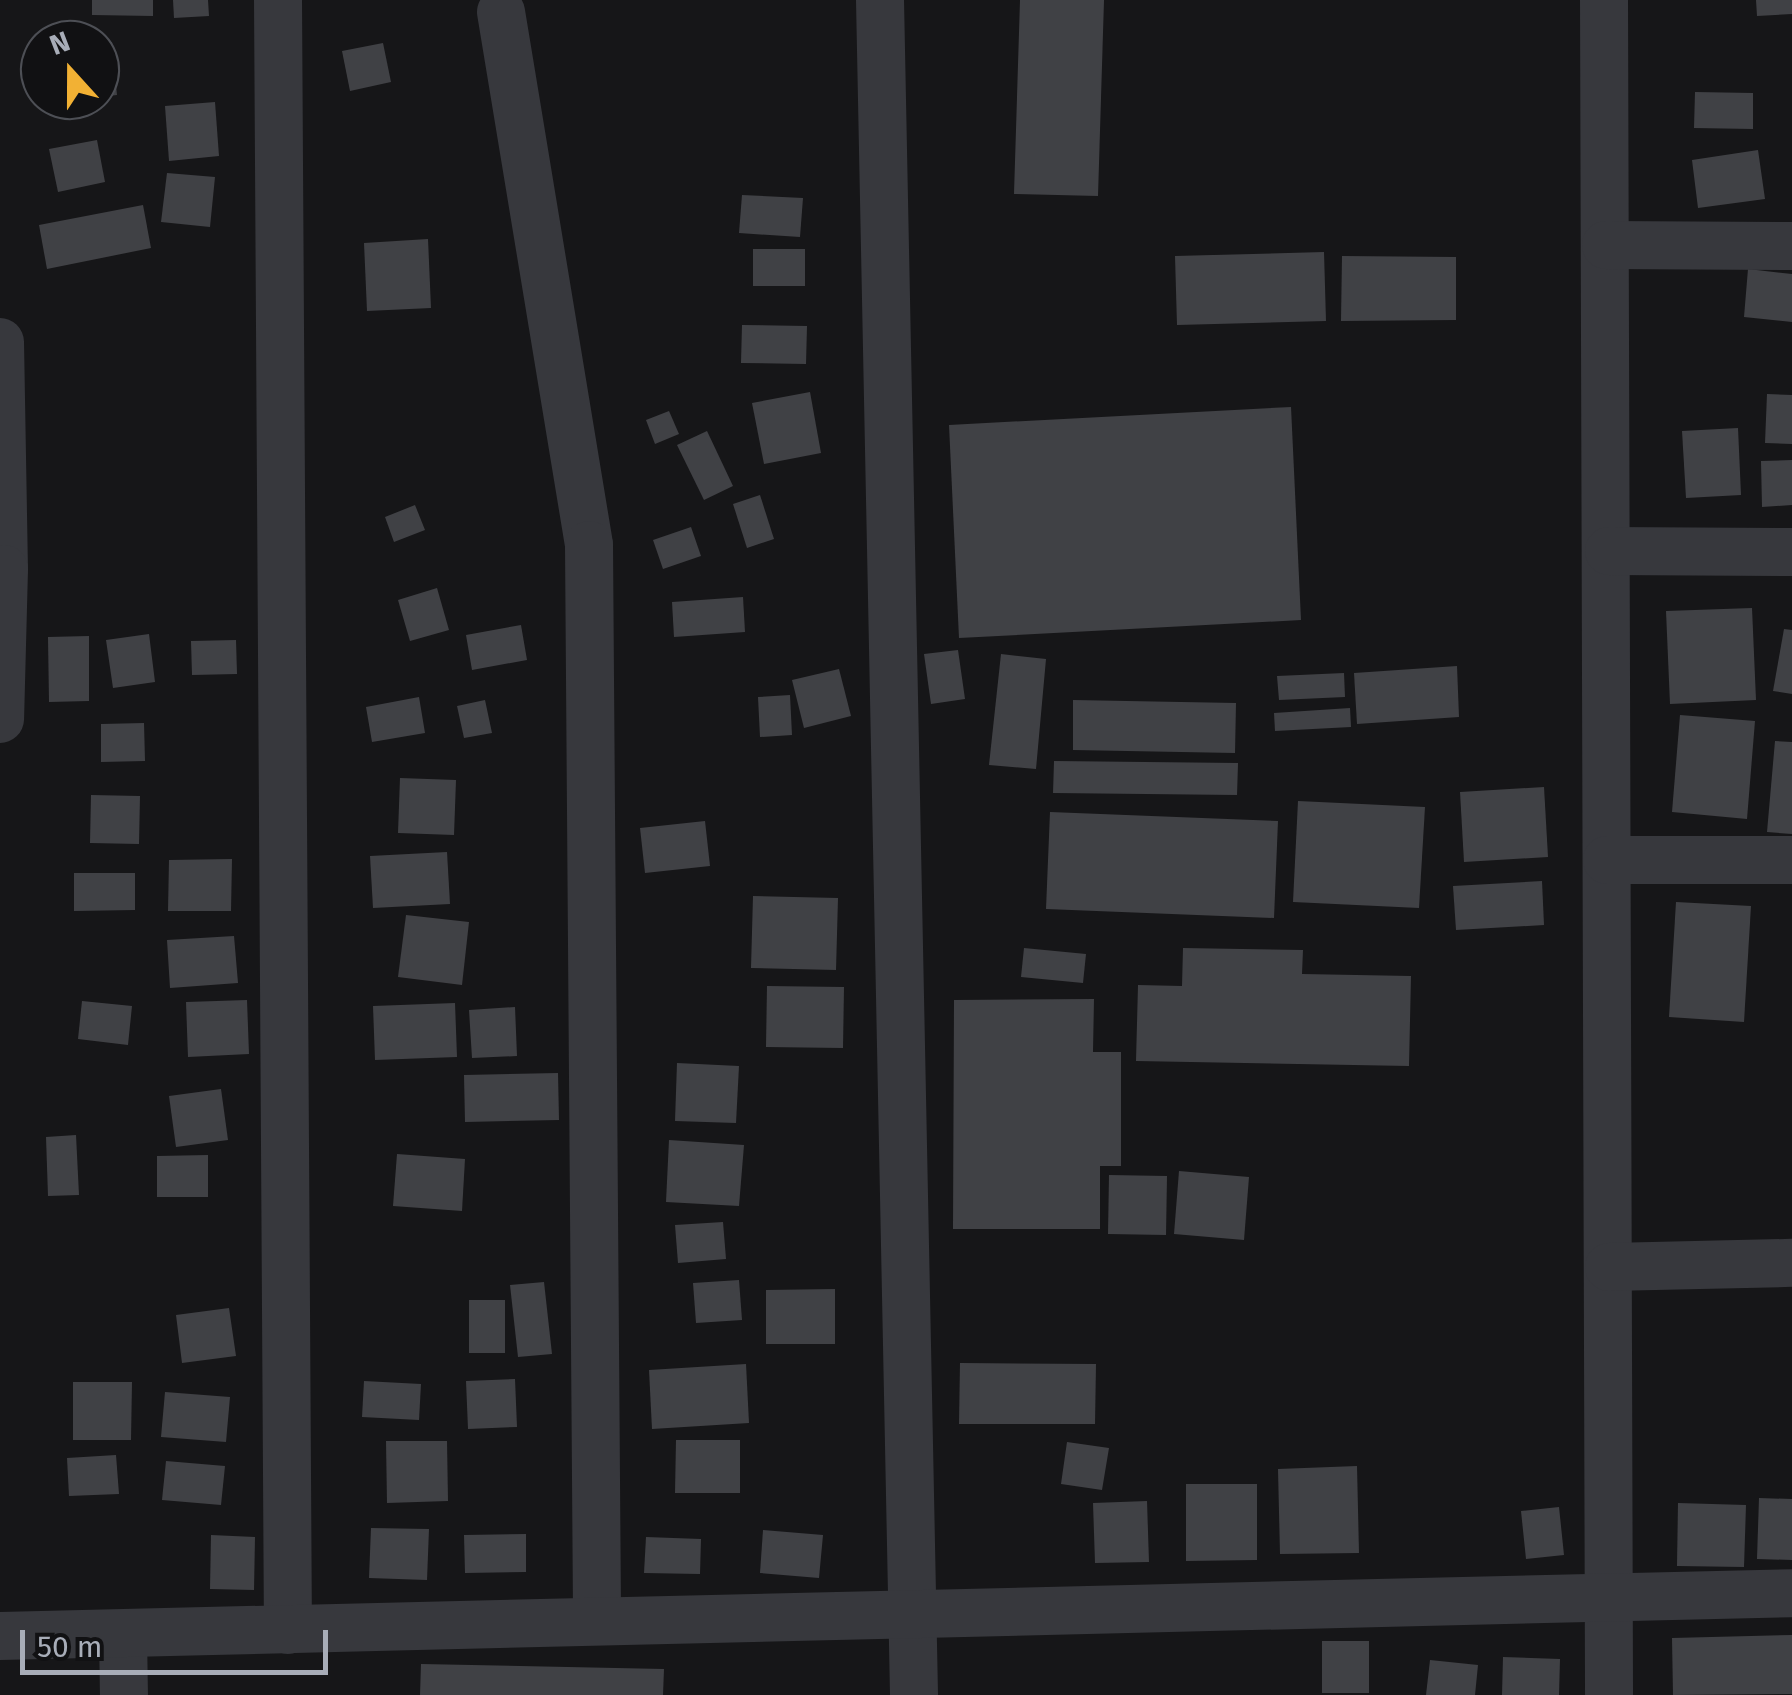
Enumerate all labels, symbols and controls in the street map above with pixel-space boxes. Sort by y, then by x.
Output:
north arrow [20,20,120,120]
text: N [45,25,74,62]
scale bar [25,1610,332,1672]
text: 50 m [37,1629,102,1665]

